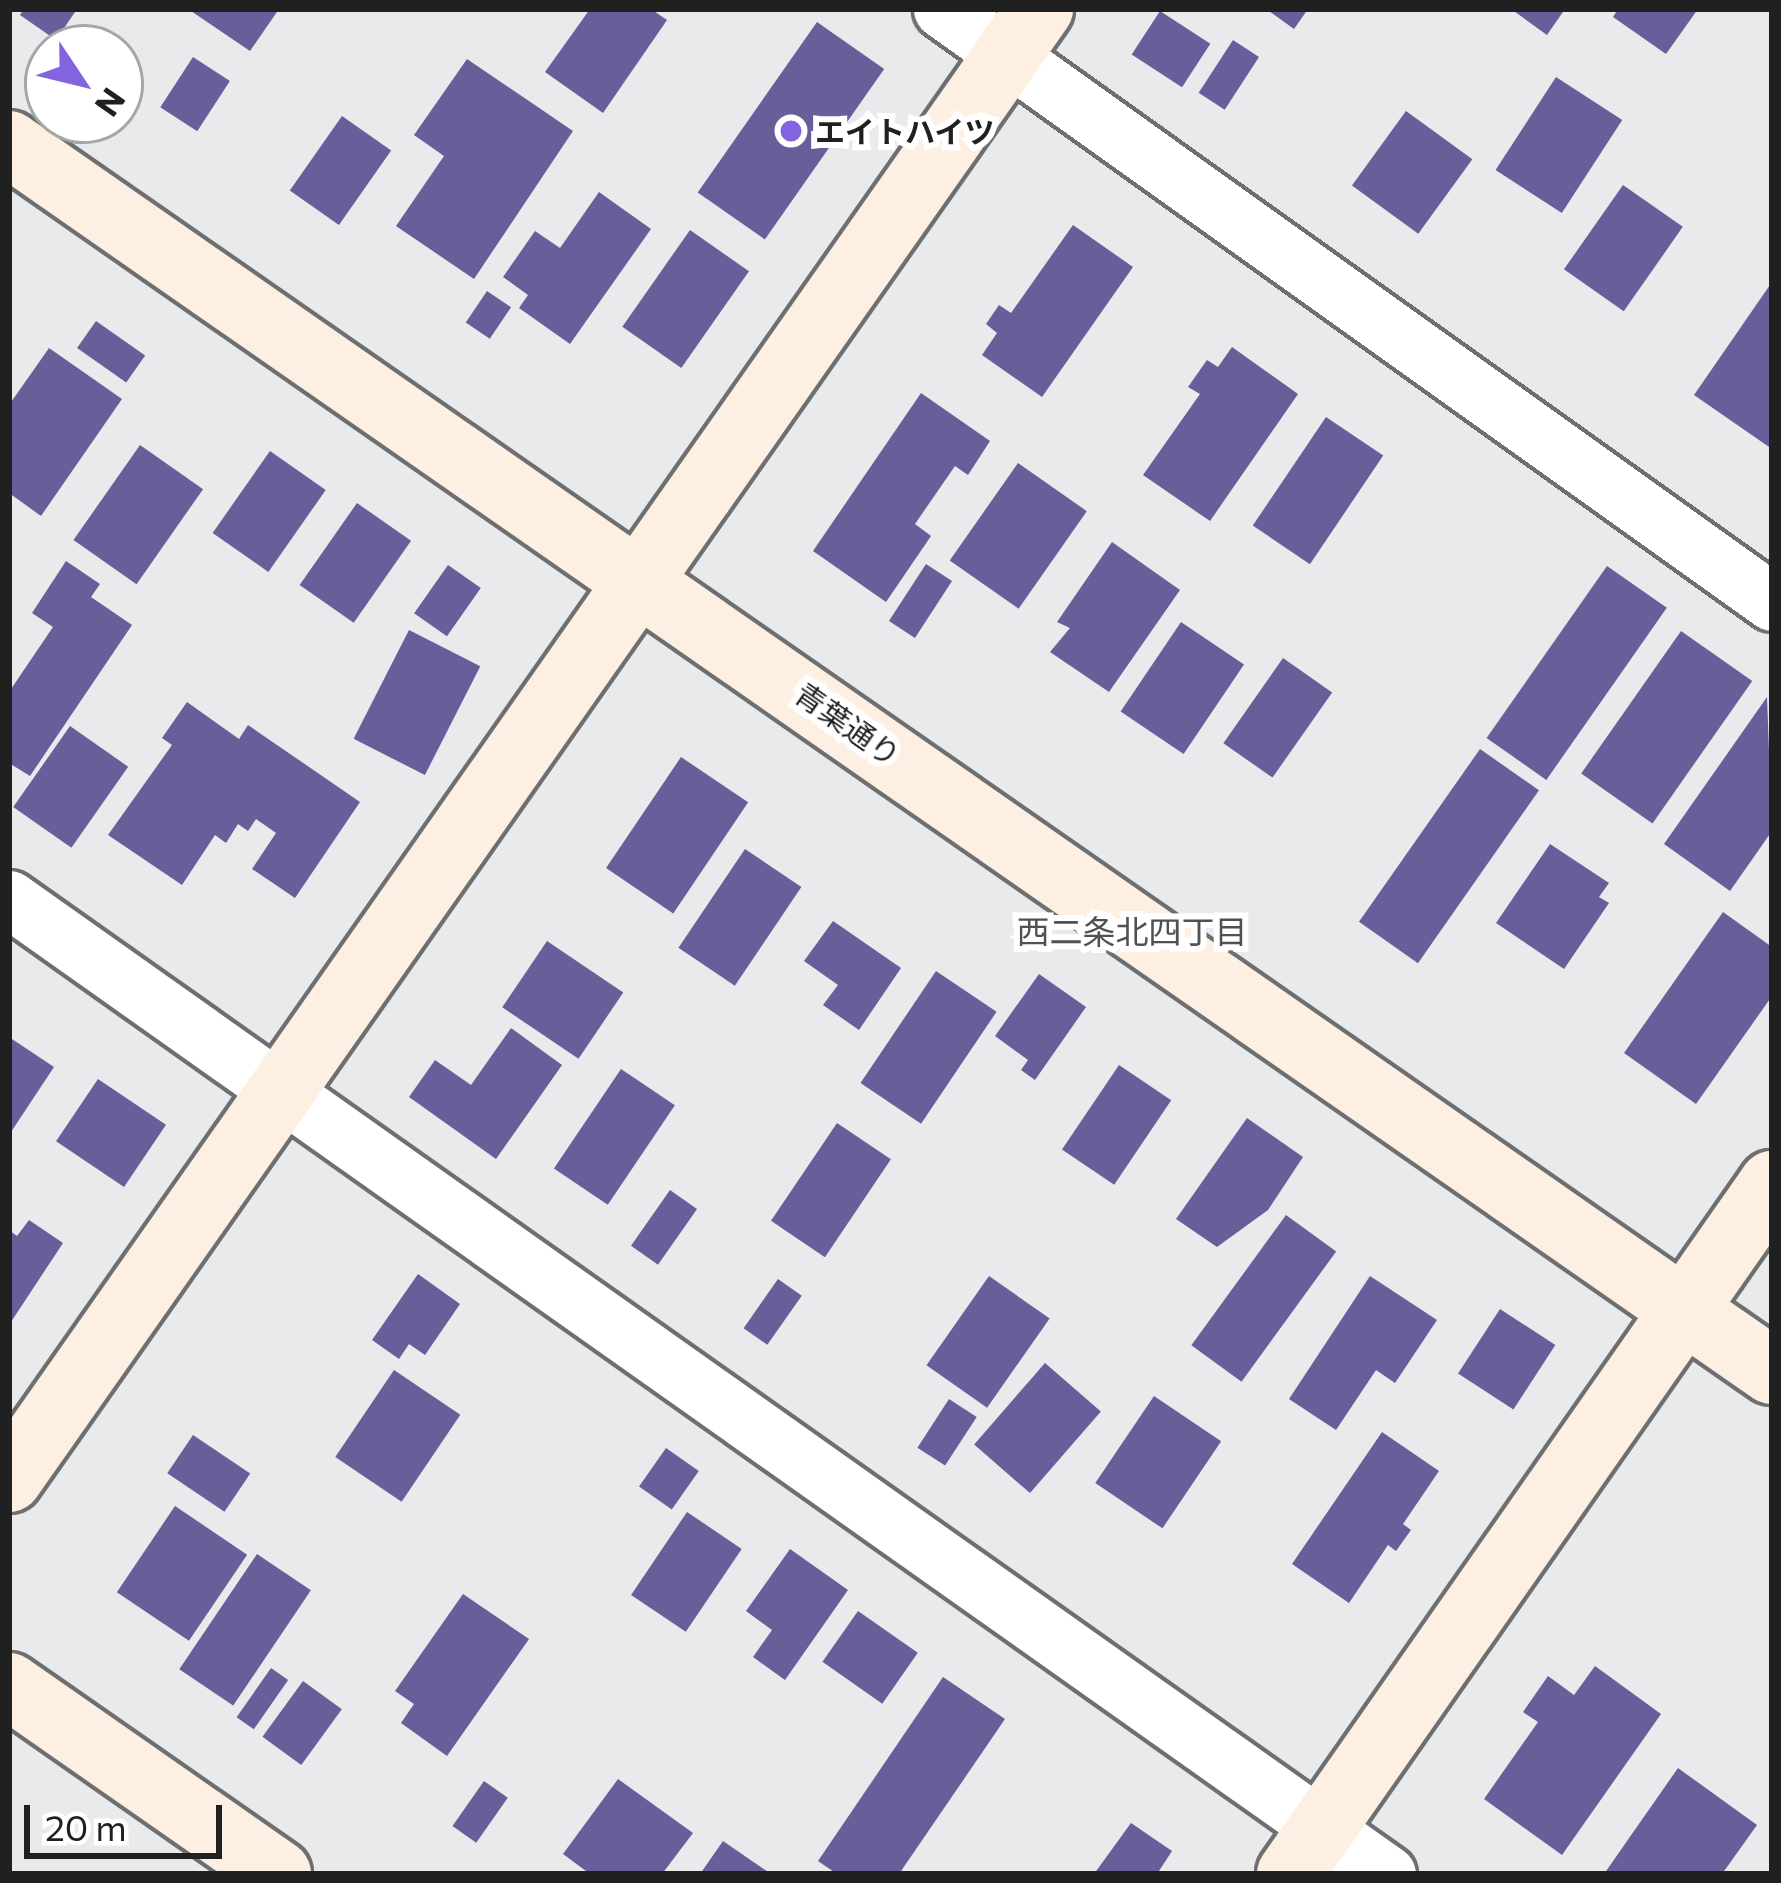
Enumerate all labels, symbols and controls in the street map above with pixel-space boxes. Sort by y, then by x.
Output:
north arrow [24,24,144,144]
text: N [88,81,135,125]
place label: エイトハイツ [815,113,995,149]
marker: エイトハイツ [778,118,804,144]
street label: 青葉通り [789,675,907,773]
district label: 西二条北四丁目 [1017,911,1247,951]
scale bar [30,1781,228,1855]
text: 20 m [45,1804,127,1848]

